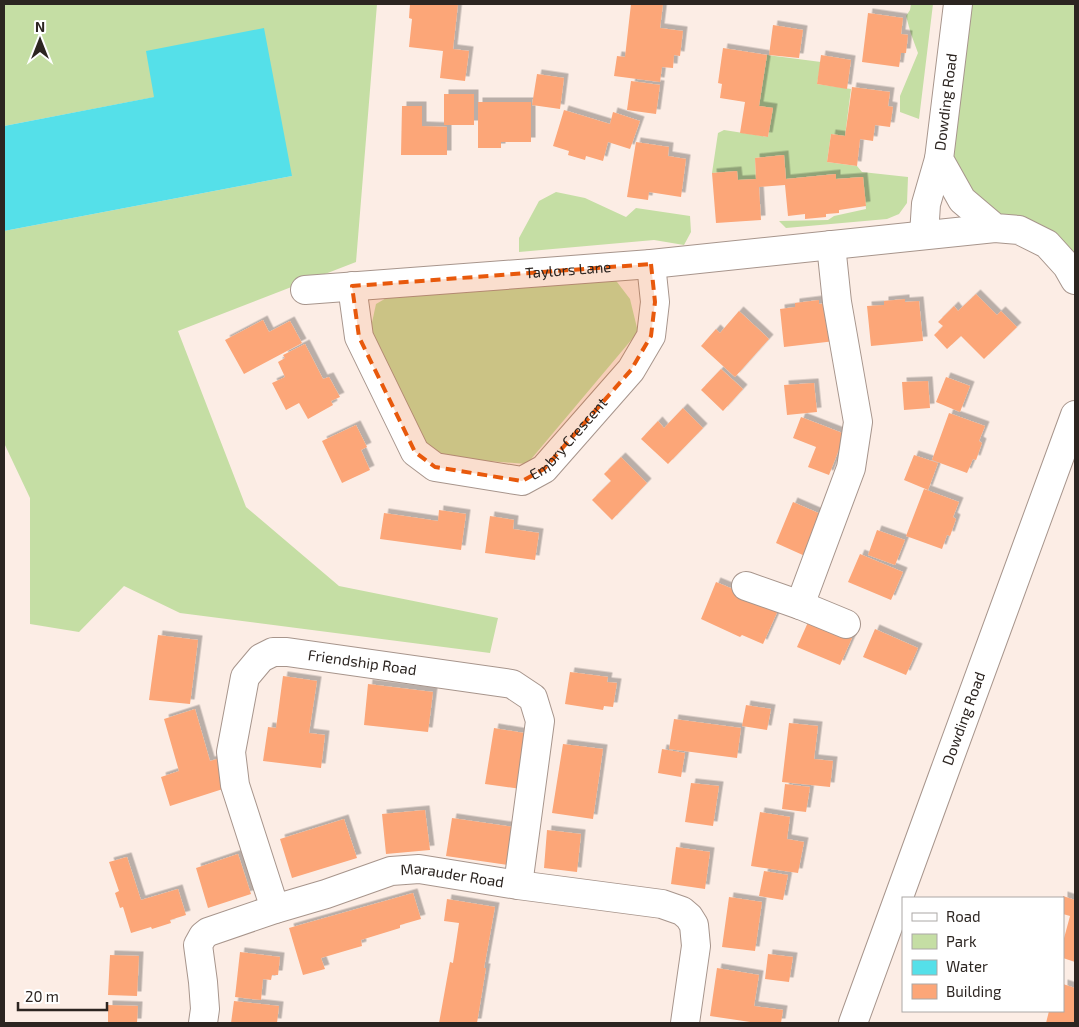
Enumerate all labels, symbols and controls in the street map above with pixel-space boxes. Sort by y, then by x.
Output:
north arrow [15,15,65,65]
text: N [35,18,45,35]
street label: Dowding Road [930,52,960,152]
street label: Taylors Lane [525,257,612,281]
street label: Embry Crescent [526,393,611,483]
street label: Friendship Road [307,645,418,678]
street label: Dowding Road [938,669,988,767]
street label: Marauder Road [400,859,506,891]
legend [902,897,1064,1012]
text: Road [946,907,981,925]
text: Park [946,932,977,950]
text: Water [946,957,988,975]
scale bar [18,980,106,1012]
text: Building [946,982,1002,1000]
text: 20 m [25,987,59,1005]

